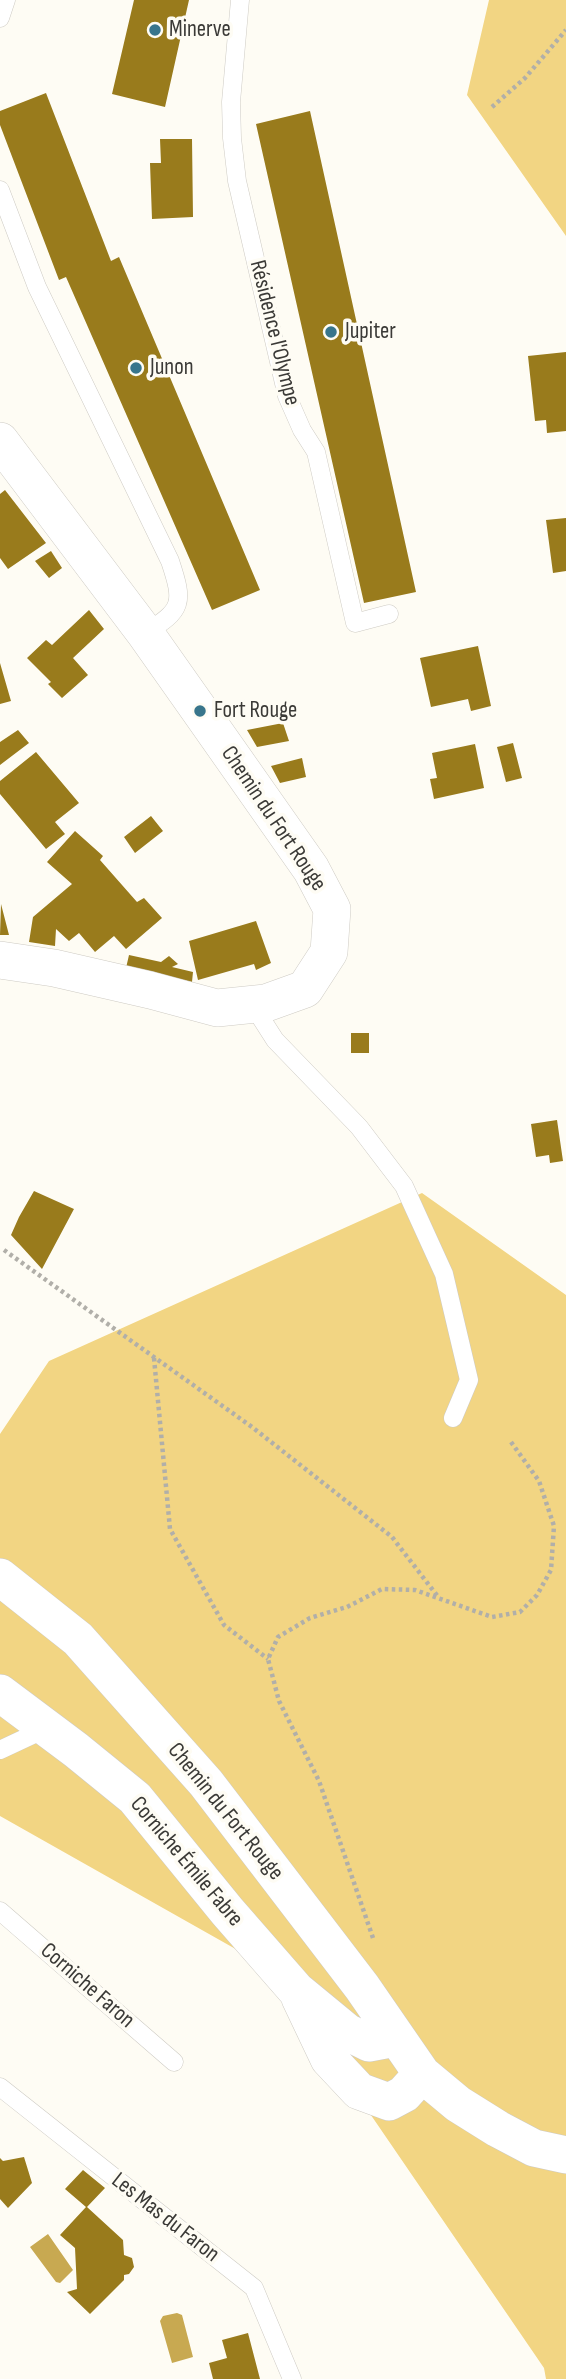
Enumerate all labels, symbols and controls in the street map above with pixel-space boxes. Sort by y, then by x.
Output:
place label: Minerve [169,16,231,44]
marker: Minerve [147,22,163,38]
street label: Résidence l'Olympe [243,258,305,408]
place label: Jupiter [345,318,396,346]
marker: Jupiter [323,324,339,340]
place label: Junon [150,354,194,382]
marker: Junon [128,360,144,376]
place label: Fort Rouge [214,697,297,725]
marker: Fort Rouge [192,703,208,719]
street label: Chemin du Fort Rouge [214,741,332,897]
street label: Chemin du Fort Rouge [161,1738,289,1886]
street label: Corniche Émile Fabre [124,1791,248,1933]
street label: Corniche Faron [34,1938,140,2034]
street label: Les Mas du Faron [105,2167,225,2269]

